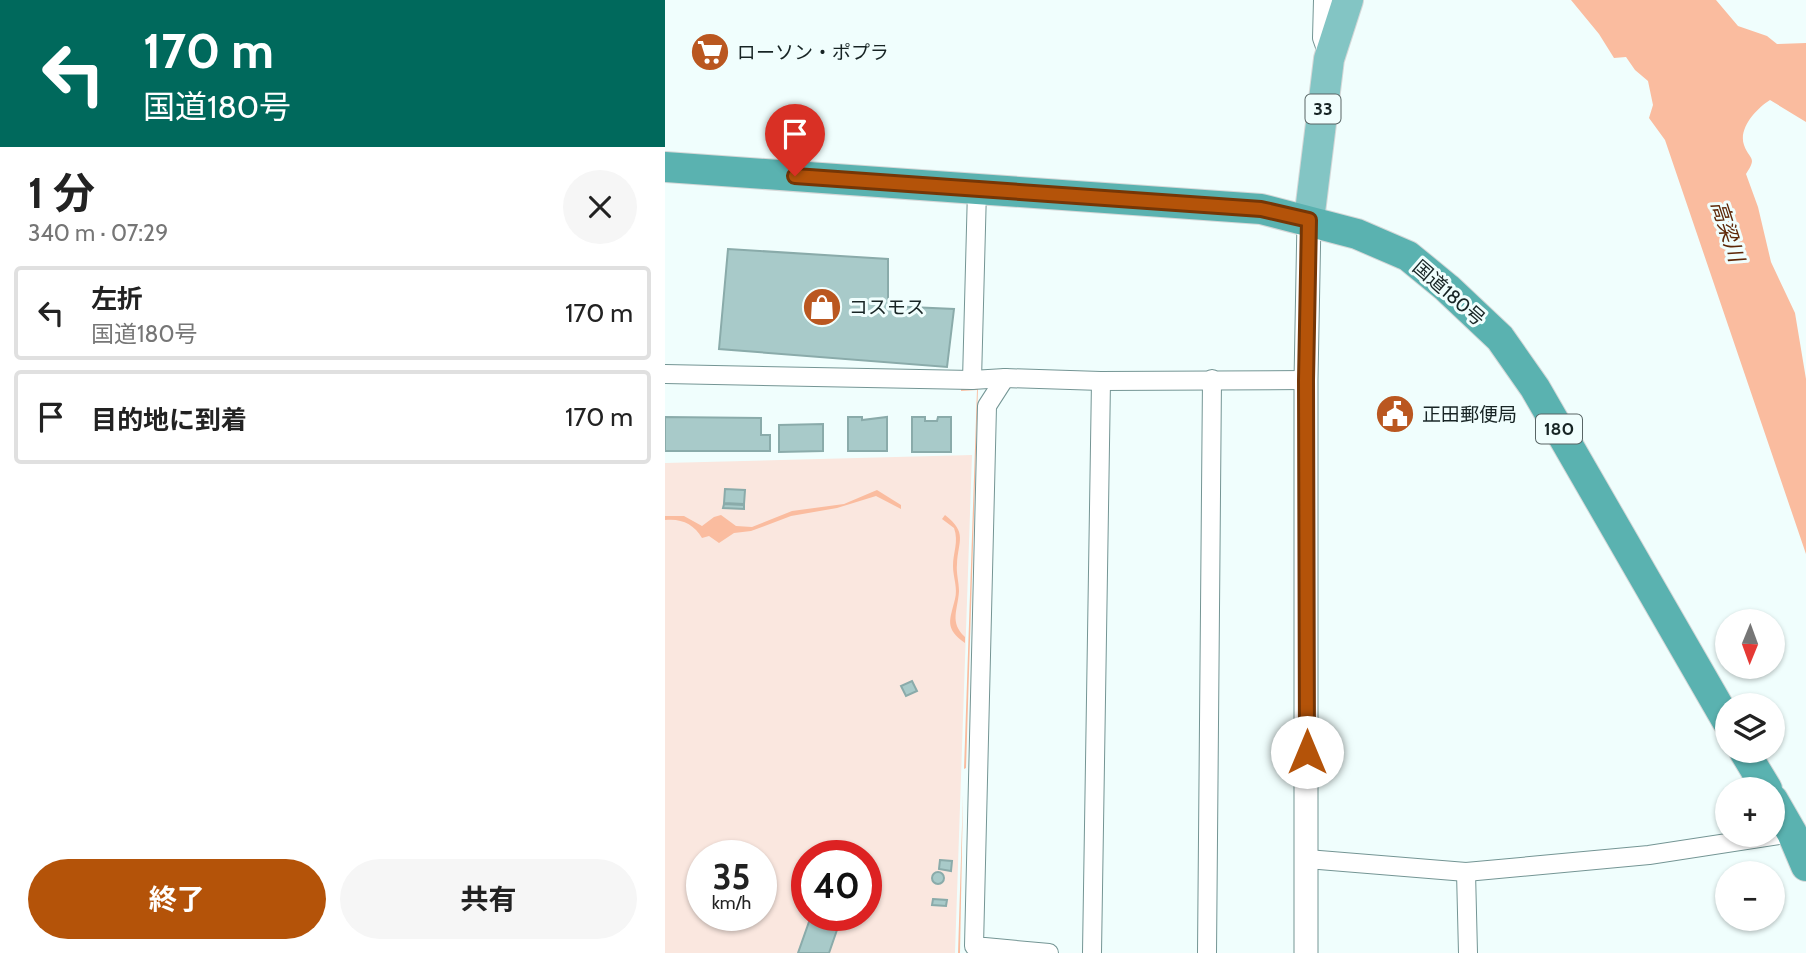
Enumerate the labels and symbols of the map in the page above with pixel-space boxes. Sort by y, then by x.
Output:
supermarket icon: ローソン・ポプラ [689,31,731,73]
place label: ローソン・ポプラ [737,41,889,64]
road number: 33 [1305,94,1341,124]
pin [765,104,825,176]
water label: 高梁川 [1706,197,1750,267]
street label: 国道180号 [1408,255,1490,331]
shop icon: コスモス [801,286,843,328]
place label: コスモス [849,296,925,319]
public building icon: 正田郵便局 [1374,393,1416,435]
place label: 正田郵便局 [1422,403,1517,426]
road number: 180 [1536,414,1582,444]
north arrow [1715,609,1785,679]
position arrow [1270,715,1344,789]
speed limit sign: 40 [791,840,882,931]

